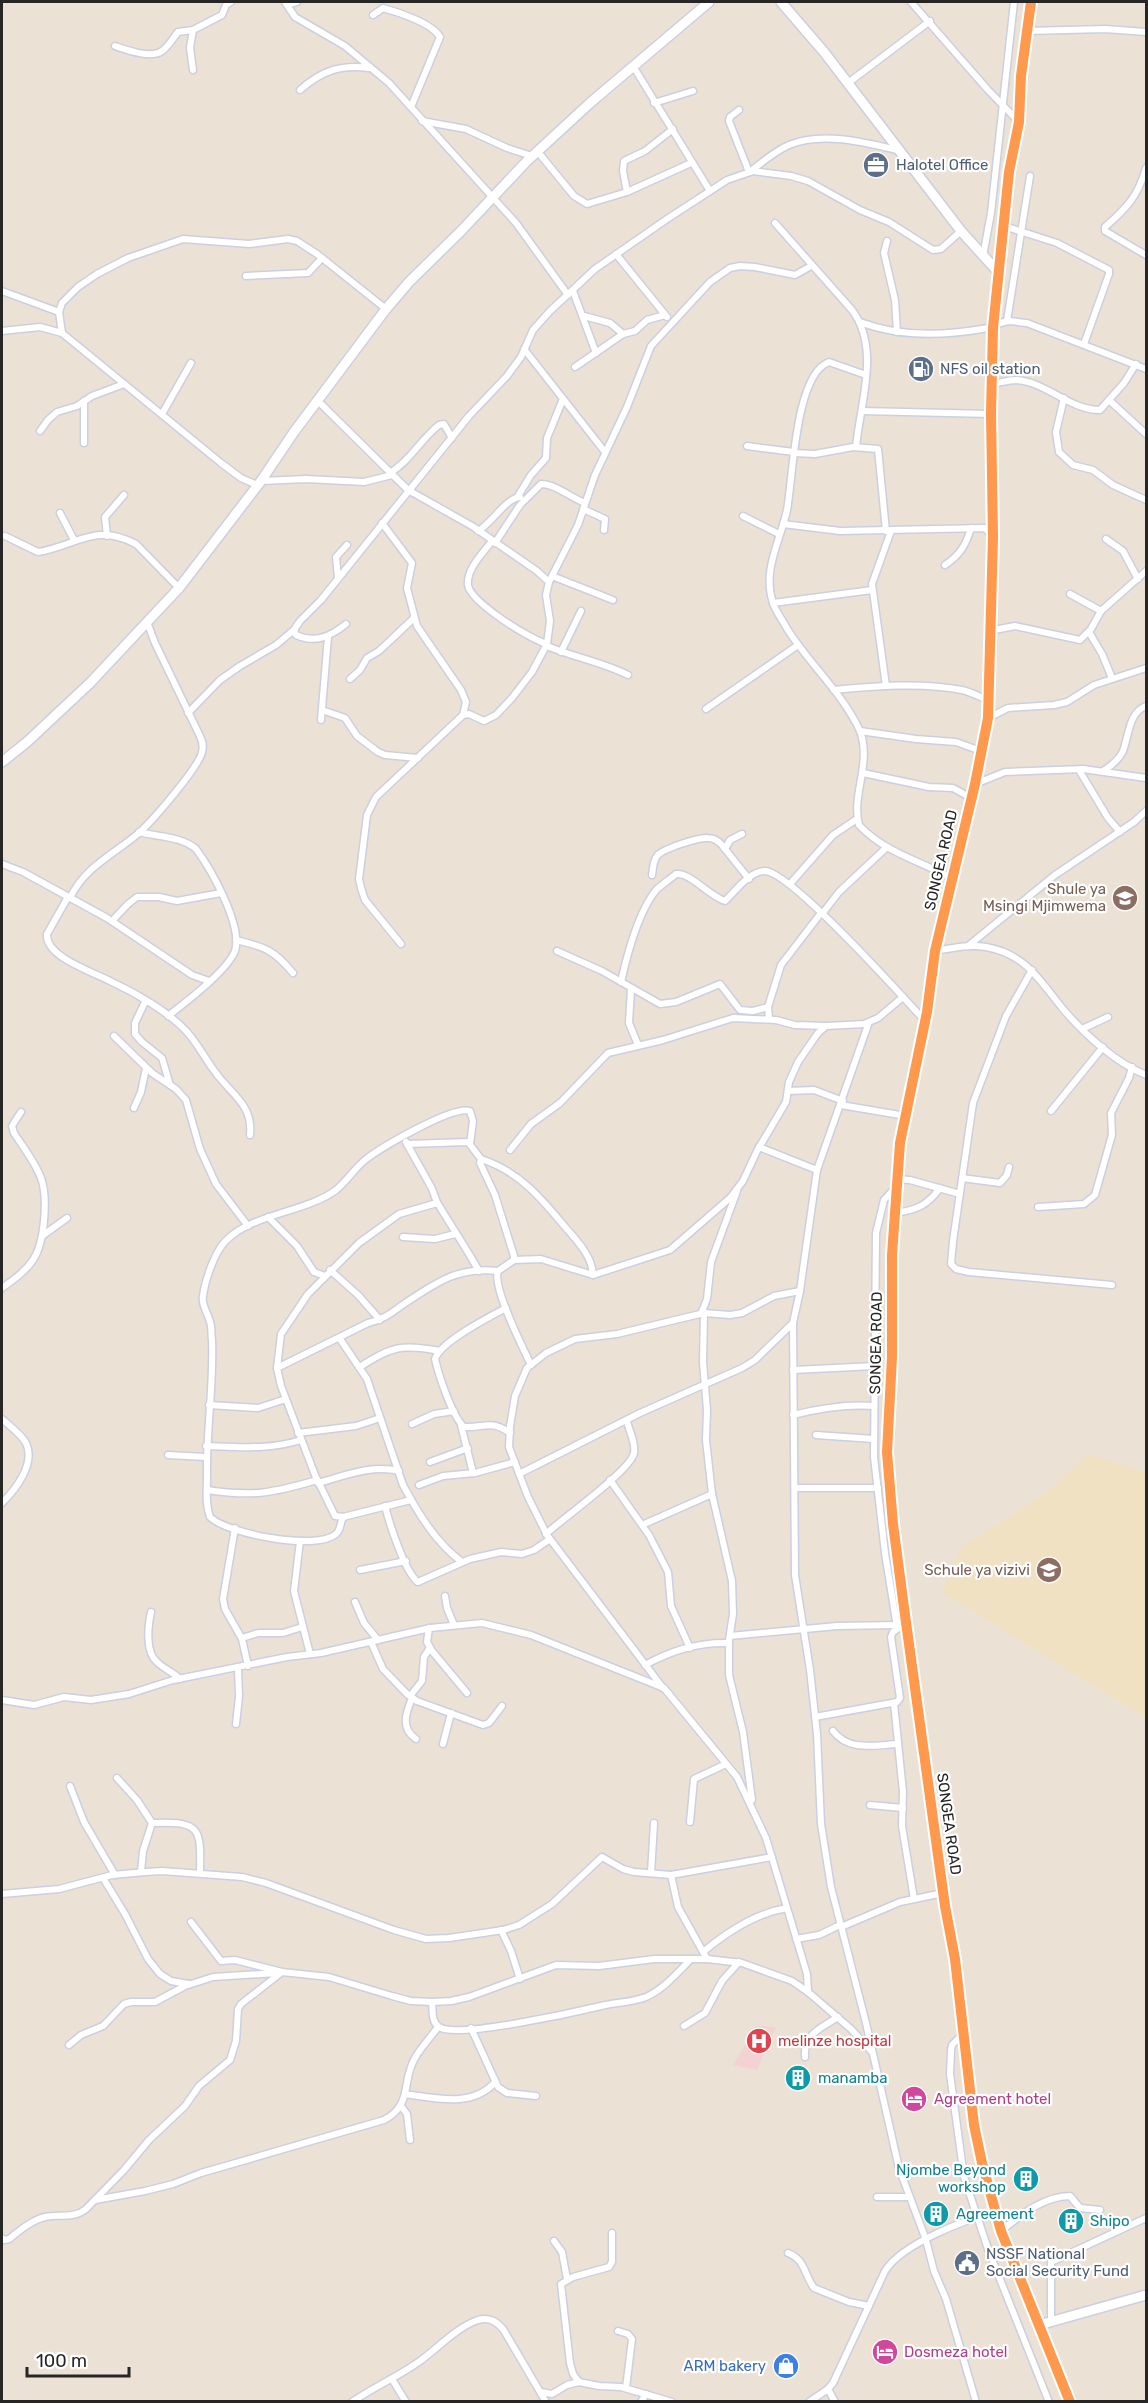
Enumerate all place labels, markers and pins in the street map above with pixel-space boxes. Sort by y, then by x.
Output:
office icon: Halotel Office [861,150,891,180]
place label: Halotel Office [896,156,988,174]
fuel station icon: NFS oil station [906,354,936,384]
place label: NFS oil station [940,360,1041,378]
place label: Shule ya Msingi Mjimwema [983,880,1106,915]
school or university icon: Shule ya Msingi Mjimwema [1110,883,1140,913]
school or university icon: Schule ya vizivi [1034,1555,1064,1585]
place label: Schule ya vizivi [924,1561,1030,1579]
hospital icon: melinze hospital [744,2026,774,2056]
place label: melinze hospital [778,2032,891,2050]
building icon: manamba [783,2063,813,2093]
place label: manamba [818,2069,888,2087]
hotel icon: Agreement hotel [899,2084,929,2114]
place label: Agreement hotel [934,2090,1051,2108]
place label: Njombe Beyond workshop [896,2161,1006,2196]
building icon: Njombe Beyond workshop [1011,2164,1041,2194]
building icon: Agreement [921,2199,951,2229]
place label: Agreement [956,2205,1034,2223]
building icon: Shipo [1056,2206,1086,2236]
place label: Shipo [1090,2212,1130,2230]
place label: NSSF National Social Security Fund [986,2245,1129,2280]
public building icon: NSSF National Social Security Fund [952,2248,982,2278]
hotel icon: Dosmeza hotel [870,2337,900,2367]
place label: Dosmeza hotel [904,2343,1008,2361]
shop icon: ARM bakery [771,2351,801,2381]
place label: ARM bakery [684,2357,766,2375]

